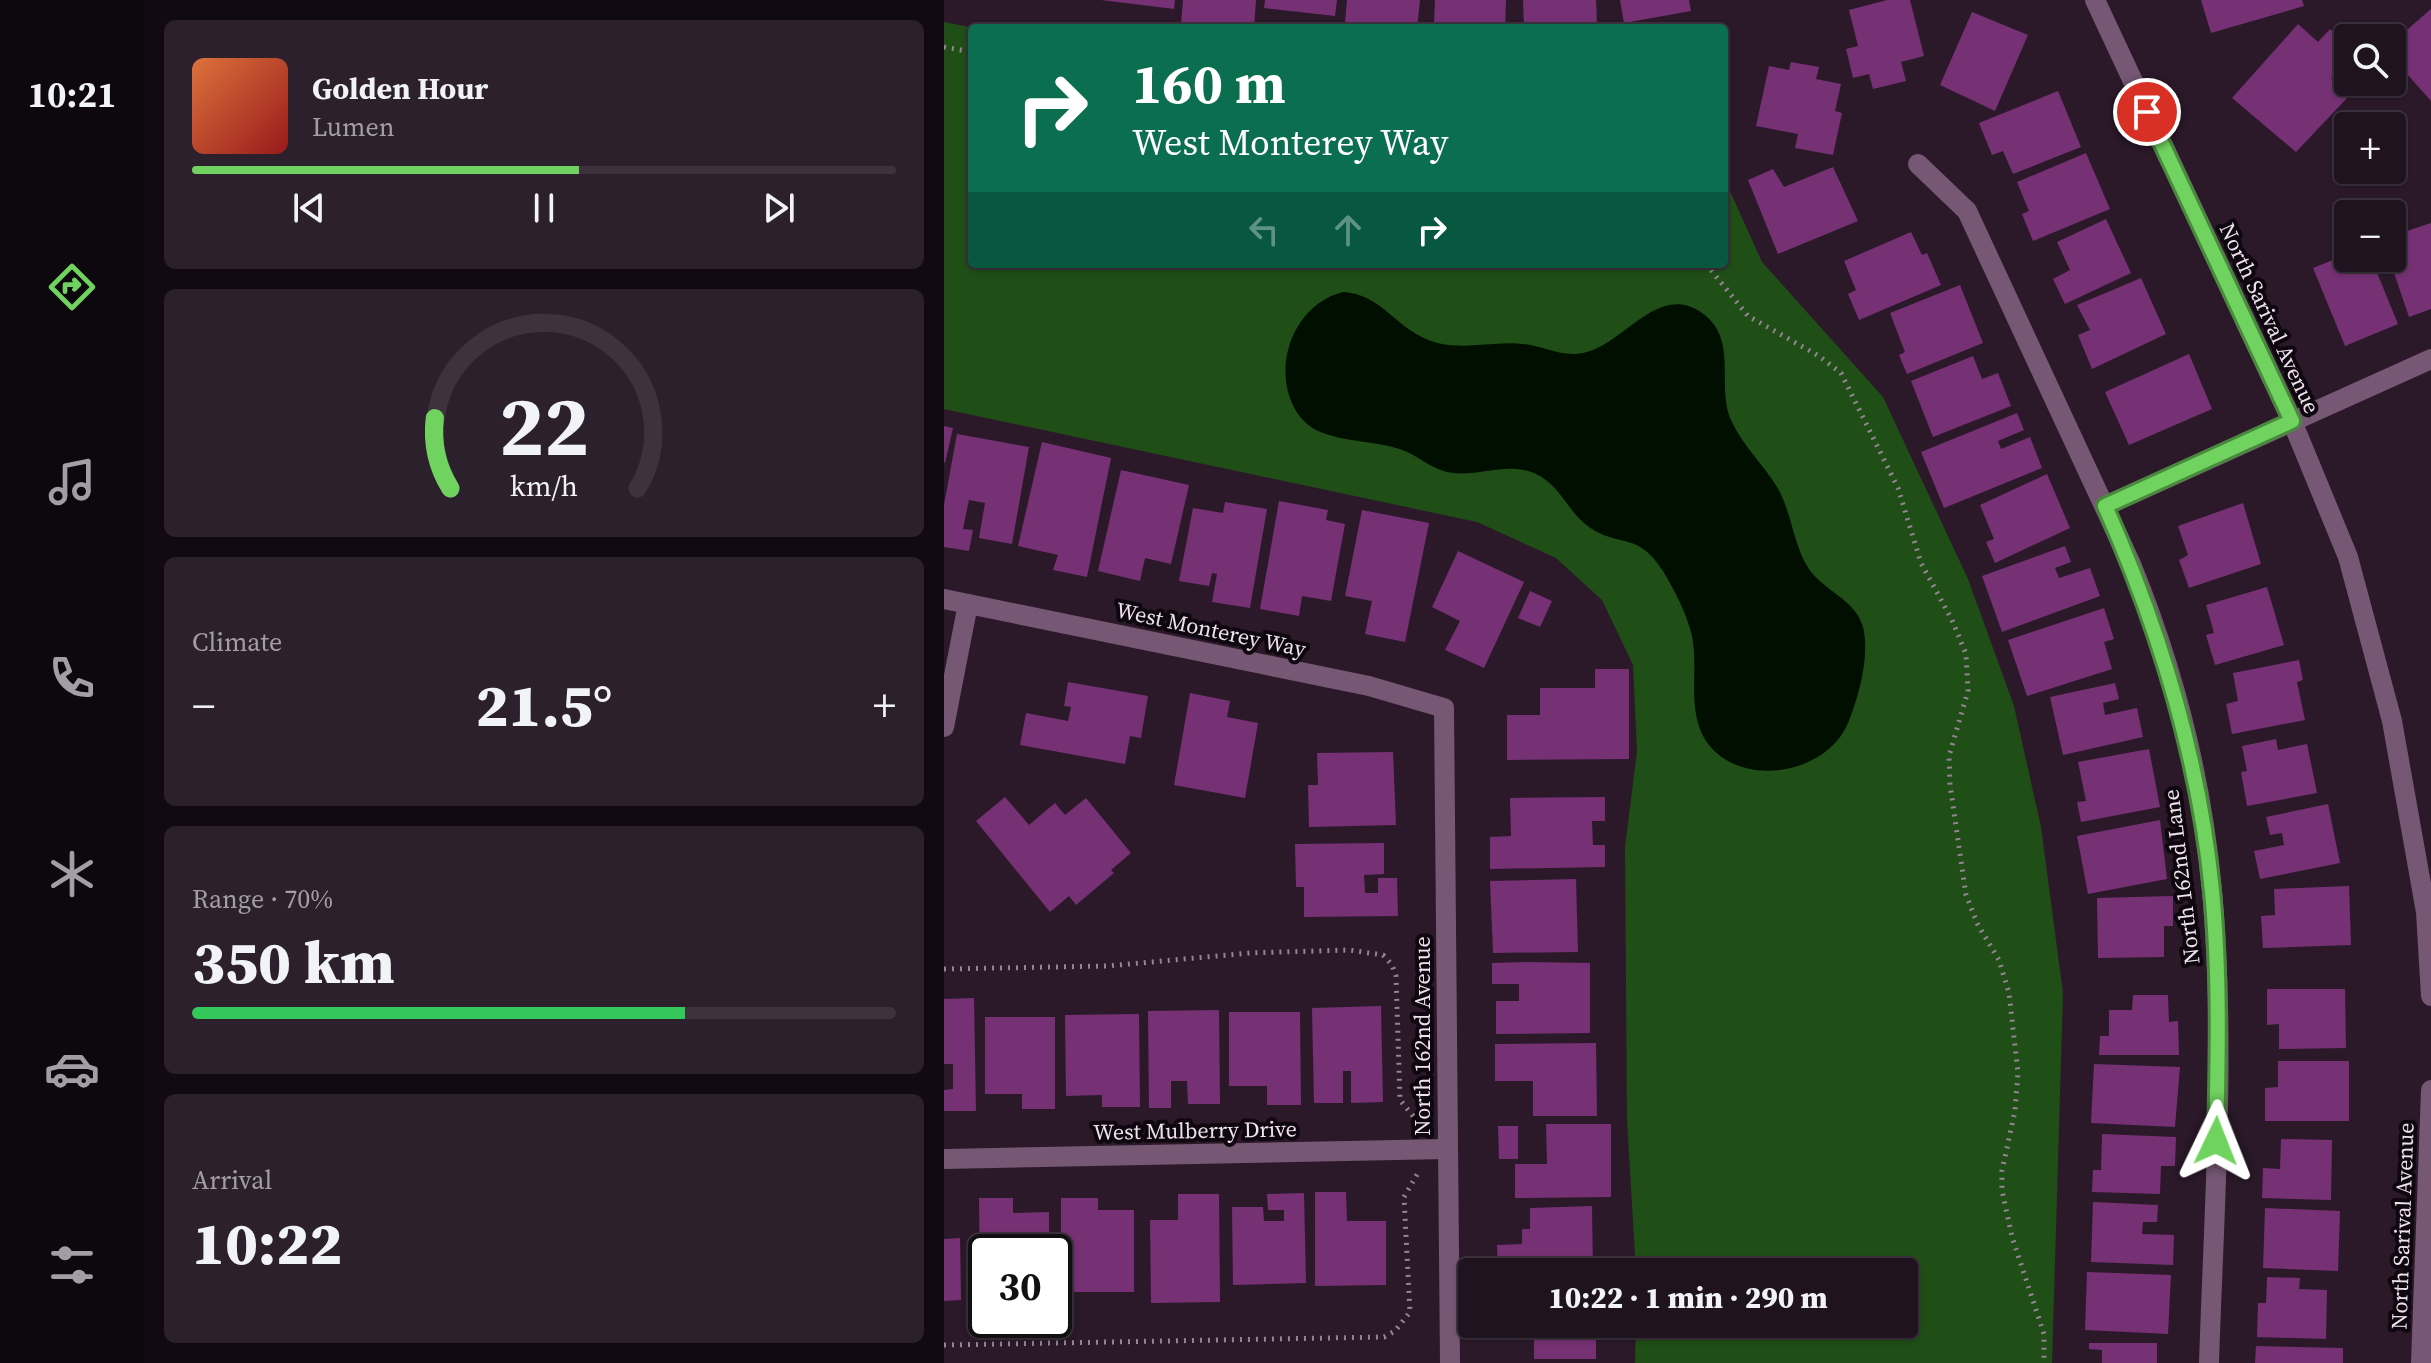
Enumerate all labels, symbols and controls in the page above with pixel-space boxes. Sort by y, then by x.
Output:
map controls [2334,24,2406,272]
button: search [2334,24,2406,96]
text: 160 m [1132,45,1286,122]
icon: right [1000,56,1104,160]
text: Golden Hour [312,68,488,109]
text: 10:21 [28,70,116,119]
pin [2113,78,2181,146]
icon: arrive [2125,90,2169,134]
text: Lumen [312,109,394,145]
button: + [2334,112,2406,184]
text: West Monterey Way [1132,118,1448,167]
icon: previous [287,186,331,230]
icon: pause [522,186,566,230]
icon: next [757,186,801,230]
button: − [2334,200,2406,272]
icon: left [1242,208,1286,252]
icon: ahead [1326,208,1370,252]
icon: right [1410,208,1454,252]
street label: North Sarival Avenue [2213,218,2327,418]
icon: directions [44,259,100,315]
text: 22 [499,368,589,482]
icon: music [44,454,100,510]
text: km/h [510,466,578,506]
street label: West Monterey Way [1113,594,1309,664]
text: Climate [192,624,282,660]
icon: phone [44,650,100,706]
text: 21.5° [476,664,612,746]
text: − [192,675,215,736]
text: + [873,675,896,736]
street label: North 162nd Lane [2155,788,2207,966]
icon: climate [44,846,100,902]
text: Range · 70% [192,881,333,917]
text: 350 km [192,921,395,1003]
street label: North 162nd Avenue [1407,936,1437,1136]
icon: car [44,1041,100,1097]
position arrow [2174,1099,2258,1183]
street label: West Mulberry Drive [1093,1113,1297,1147]
street label: North Sarival Avenue [2383,1122,2421,1330]
text: Arrival [192,1162,272,1198]
text: 10:22 [192,1202,342,1284]
speed limit sign: 30 [968,1234,1072,1338]
icon: filters [44,1237,100,1293]
text: 10:22 · 1 min · 290 m [1548,1277,1828,1318]

